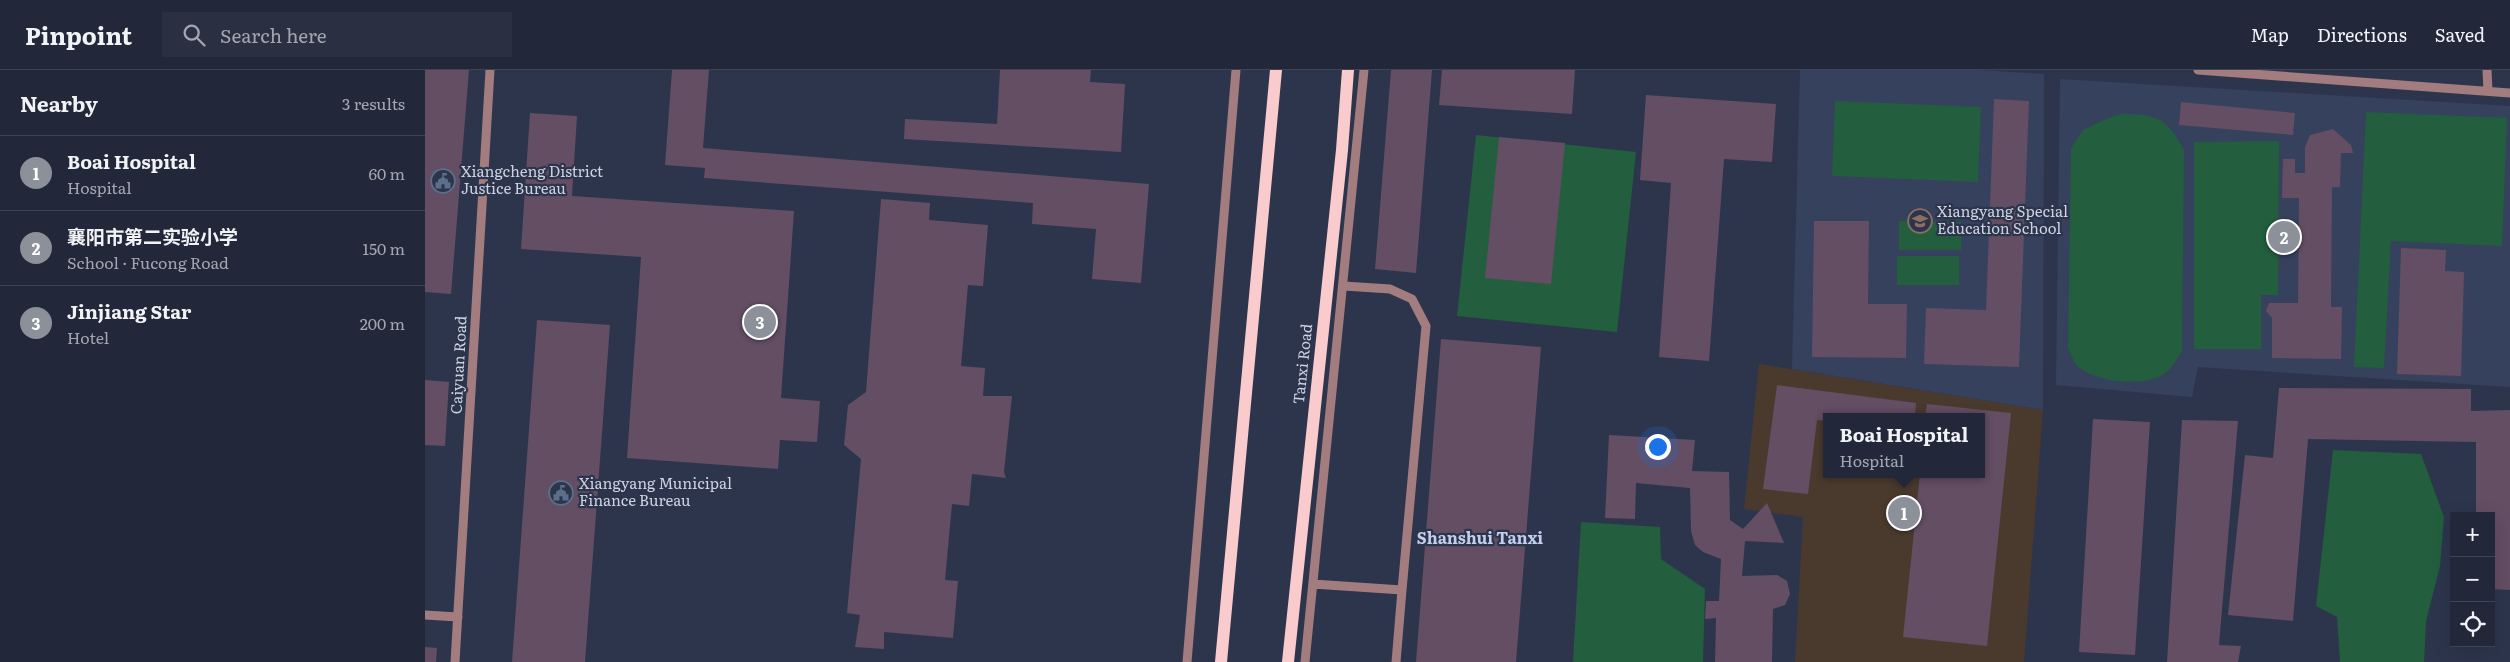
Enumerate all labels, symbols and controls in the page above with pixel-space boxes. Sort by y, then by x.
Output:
search box [162,12,512,57]
text: Pinpoint [25,17,132,52]
icon: search [180,21,208,49]
text: Search here [220,21,327,49]
text: Map [2251,21,2289,48]
text: Directions [2317,21,2407,48]
text: Saved [2435,21,2485,48]
text: Nearby [20,87,98,118]
text: 3 results [342,91,405,115]
text: Boai Hospital [67,147,196,175]
place label: Xiangcheng District Justice Bureau [461,159,603,199]
text: 1 [33,161,39,185]
text: 60 m [368,161,405,185]
public building icon: Xiangcheng District Justice Bureau [430,168,456,194]
text: Hospital [67,175,132,199]
place label: Xiangyang Special Education School [1937,199,2068,239]
school or university icon: Xiangyang Special Education School [1907,208,1933,234]
pin: 2 [2268,218,2300,256]
text: 襄阳市第二实验小学 [67,222,238,250]
text: 2 [32,236,40,260]
text: 150 m [362,236,405,260]
text: School · Fucong Road [67,250,229,274]
text: Jinjiang Star [67,297,191,325]
pin: 3 [744,303,776,341]
text: 3 [32,311,40,335]
text: 200 m [360,311,405,335]
street label: Caiyuan Road [443,315,472,415]
street label: Tanxi Road [1286,322,1317,405]
text: Hotel [67,325,109,349]
popup [1823,413,1985,478]
text: Boai Hospital [1840,420,1968,448]
your location [1645,434,1671,460]
text: Hospital [1840,448,1904,472]
place label: Xiangyang Municipal Finance Bureau [579,471,732,511]
public building icon: Xiangyang Municipal Finance Bureau [548,480,574,506]
pin: 1 [1888,494,1920,532]
map controls [2450,512,2495,647]
button: + [2450,512,2495,557]
district label: Shanshui Tanxi [1417,525,1543,549]
button: − [2450,557,2495,602]
button: locate [2450,602,2495,647]

